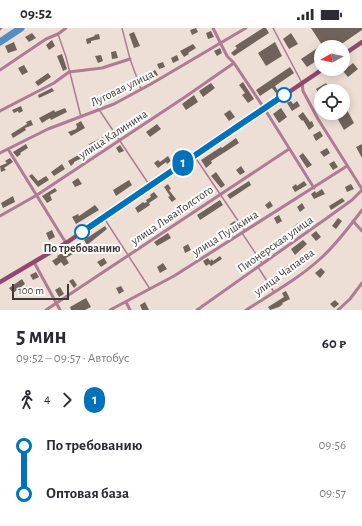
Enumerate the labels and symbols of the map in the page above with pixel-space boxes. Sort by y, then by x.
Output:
north arrow [314,40,350,76]
street label: Луговая улица [89,67,156,109]
unlabelled marker [276,87,292,103]
street label: улица Калинина [76,107,150,162]
line badge: 1 [170,150,196,176]
street label: улица Льва Толстого [128,183,216,248]
street label: улица Пушкина [189,208,261,259]
street label: Пионерская улица [235,213,316,275]
marker: По требованию [74,224,90,240]
place label: По требованию [43,242,121,254]
street label: улица Чапаева [251,246,317,299]
scale bar [12,282,69,301]

